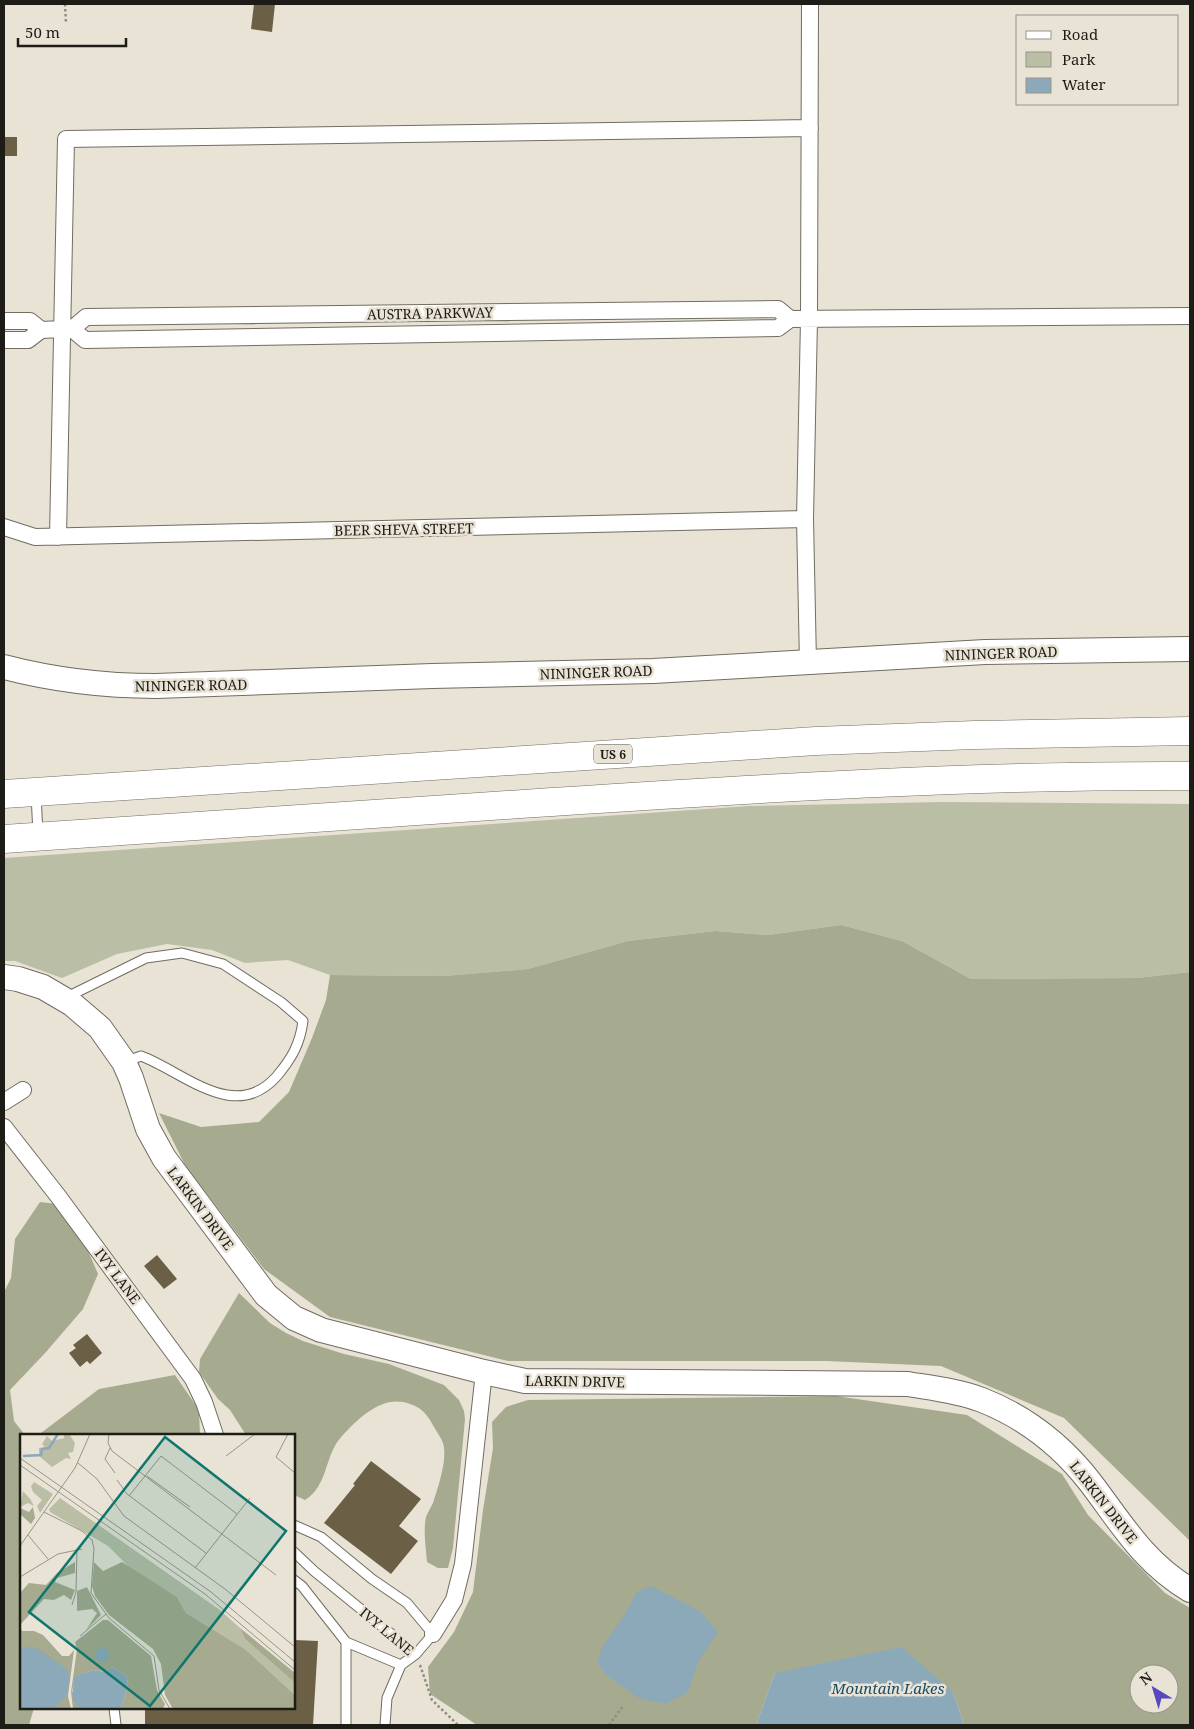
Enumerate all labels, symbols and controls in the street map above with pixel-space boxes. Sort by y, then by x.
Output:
scale bar [18,15,125,47]
legend [1016,15,1179,105]
text: 50 m [25,22,60,42]
text: Road [1062,24,1098,44]
text: Park [1062,49,1096,69]
text: Water [1062,74,1105,94]
street label: AUSTRA PARKWAY [367,302,493,324]
street label: BEER SHEVA STREET [334,518,474,540]
street label: NININGER ROAD [944,642,1058,664]
street label: NININGER ROAD [539,661,653,683]
street label: NININGER ROAD [134,675,248,695]
road number: US 6 [594,744,632,764]
street label: LARKIN DRIVE [163,1162,239,1254]
street label: IVY LANE [91,1244,145,1308]
street label: LARKIN DRIVE [525,1371,625,1391]
inset map [20,1434,295,1709]
street label: LARKIN DRIVE [1066,1457,1142,1547]
street label: IVY LANE [356,1603,418,1659]
north arrow [1129,1664,1179,1714]
text: N [1135,1667,1156,1689]
water label: Mountain Lakes [831,1678,944,1698]

